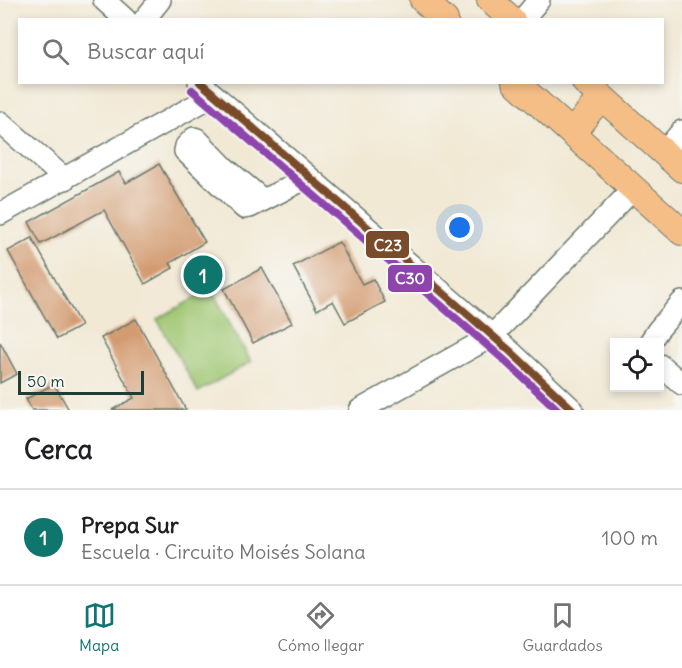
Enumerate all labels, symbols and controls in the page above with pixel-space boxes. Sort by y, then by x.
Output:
search box [18,18,664,84]
icon: search [39,35,72,68]
text: Buscar aquí [87,37,204,65]
your location [445,213,474,242]
line badge: C23 [365,230,410,259]
text: C23 [374,235,402,255]
pin: 1 [184,252,222,298]
line badge: C30 [387,264,433,293]
text: C30 [395,268,425,288]
map controls [610,338,664,392]
button: locate [610,338,664,392]
scale bar [18,368,144,396]
text: 50 m [27,371,65,391]
text: Cerca [24,433,93,466]
text: Prepa Sur [81,511,179,539]
text: 1 [40,525,47,550]
text: 100 m [601,525,658,550]
text: Escuela · Circuito Moisés Solana [81,539,366,564]
tab: Mapa [79,599,119,655]
tab: Cómo llegar [278,599,364,655]
tab: Guardados [522,599,603,655]

